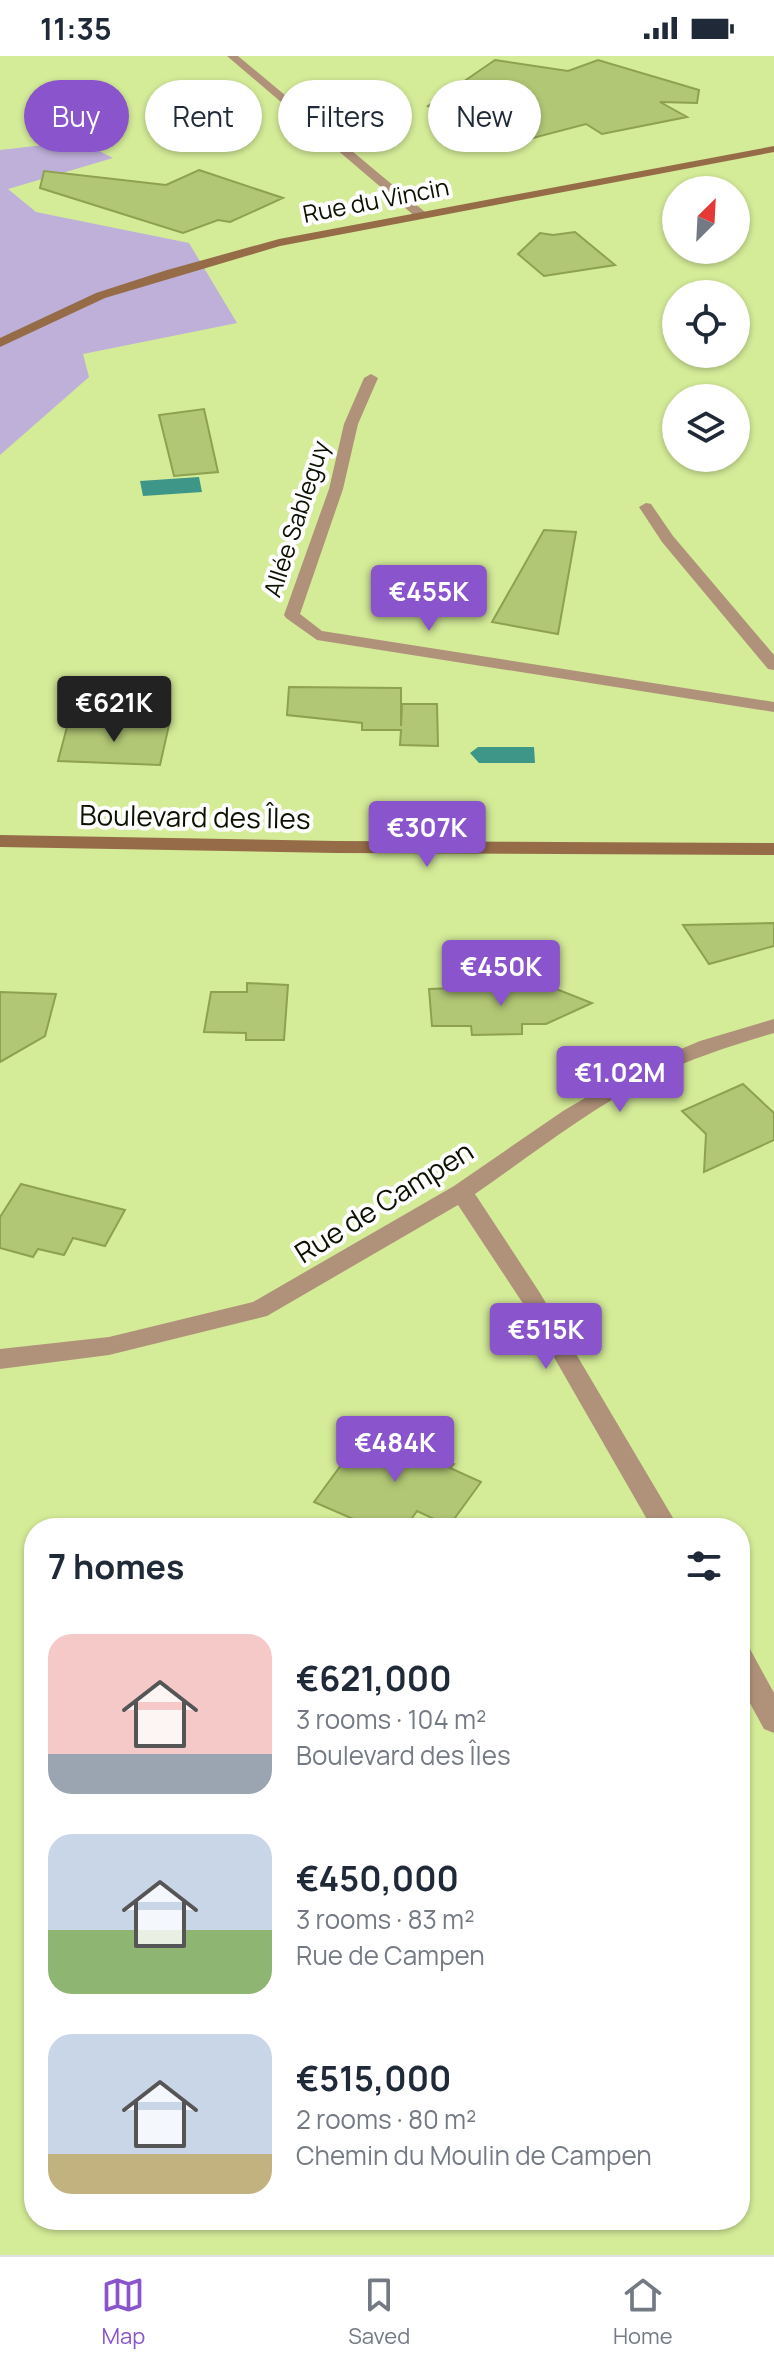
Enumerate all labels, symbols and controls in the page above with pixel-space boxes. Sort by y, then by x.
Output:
text: 11:35 [40,8,112,49]
chip: Buy [24,80,129,152]
chip: Rent [145,80,262,152]
chip: Filters [278,80,412,152]
chip: New [428,80,541,152]
street label: Rue du Vincin [300,169,452,230]
north arrow [662,176,750,264]
map controls [662,176,750,472]
button: locate [662,280,750,368]
button: layers [662,384,750,472]
street label: Allée Sableguy [255,436,336,601]
pin: €455K [373,565,485,633]
text: €455K [389,573,469,609]
pin: €621K [58,676,170,744]
text: €621K [75,684,153,720]
street label: Boulevard des Îles [79,795,311,837]
pin: €307K [371,801,483,869]
text: €307K [387,809,467,845]
pin: €450K [445,940,557,1008]
text: €450K [460,948,542,984]
pin: €1.02M [555,1046,685,1114]
text: €1.02M [575,1054,665,1090]
street label: Rue de Campen [287,1131,480,1271]
pin: €515K [490,1303,602,1371]
text: €515K [508,1311,584,1347]
pin: €484K [339,1416,451,1484]
text: €484K [354,1424,436,1460]
text: 7 homes [48,1543,184,1589]
icon: filters [682,1544,726,1588]
text: €621,000 [296,1655,452,1701]
icon: home [112,1666,208,1762]
text: 3 rooms · 104 m² [296,1701,486,1737]
text: Boulevard des Îles [296,1737,511,1773]
text: €450,000 [296,1855,459,1901]
icon: home [112,1866,208,1962]
text: 3 rooms · 83 m² [296,1901,475,1937]
text: Rue de Campen [296,1937,485,1973]
text: €515,000 [296,2055,451,2101]
icon: home [112,2066,208,2162]
text: 2 rooms · 80 m² [296,2101,476,2137]
text: Chemin du Moulin de Campen [296,2137,652,2173]
tab: Map [101,2273,145,2351]
tab: Saved [348,2273,410,2351]
tab: Home [613,2273,673,2351]

